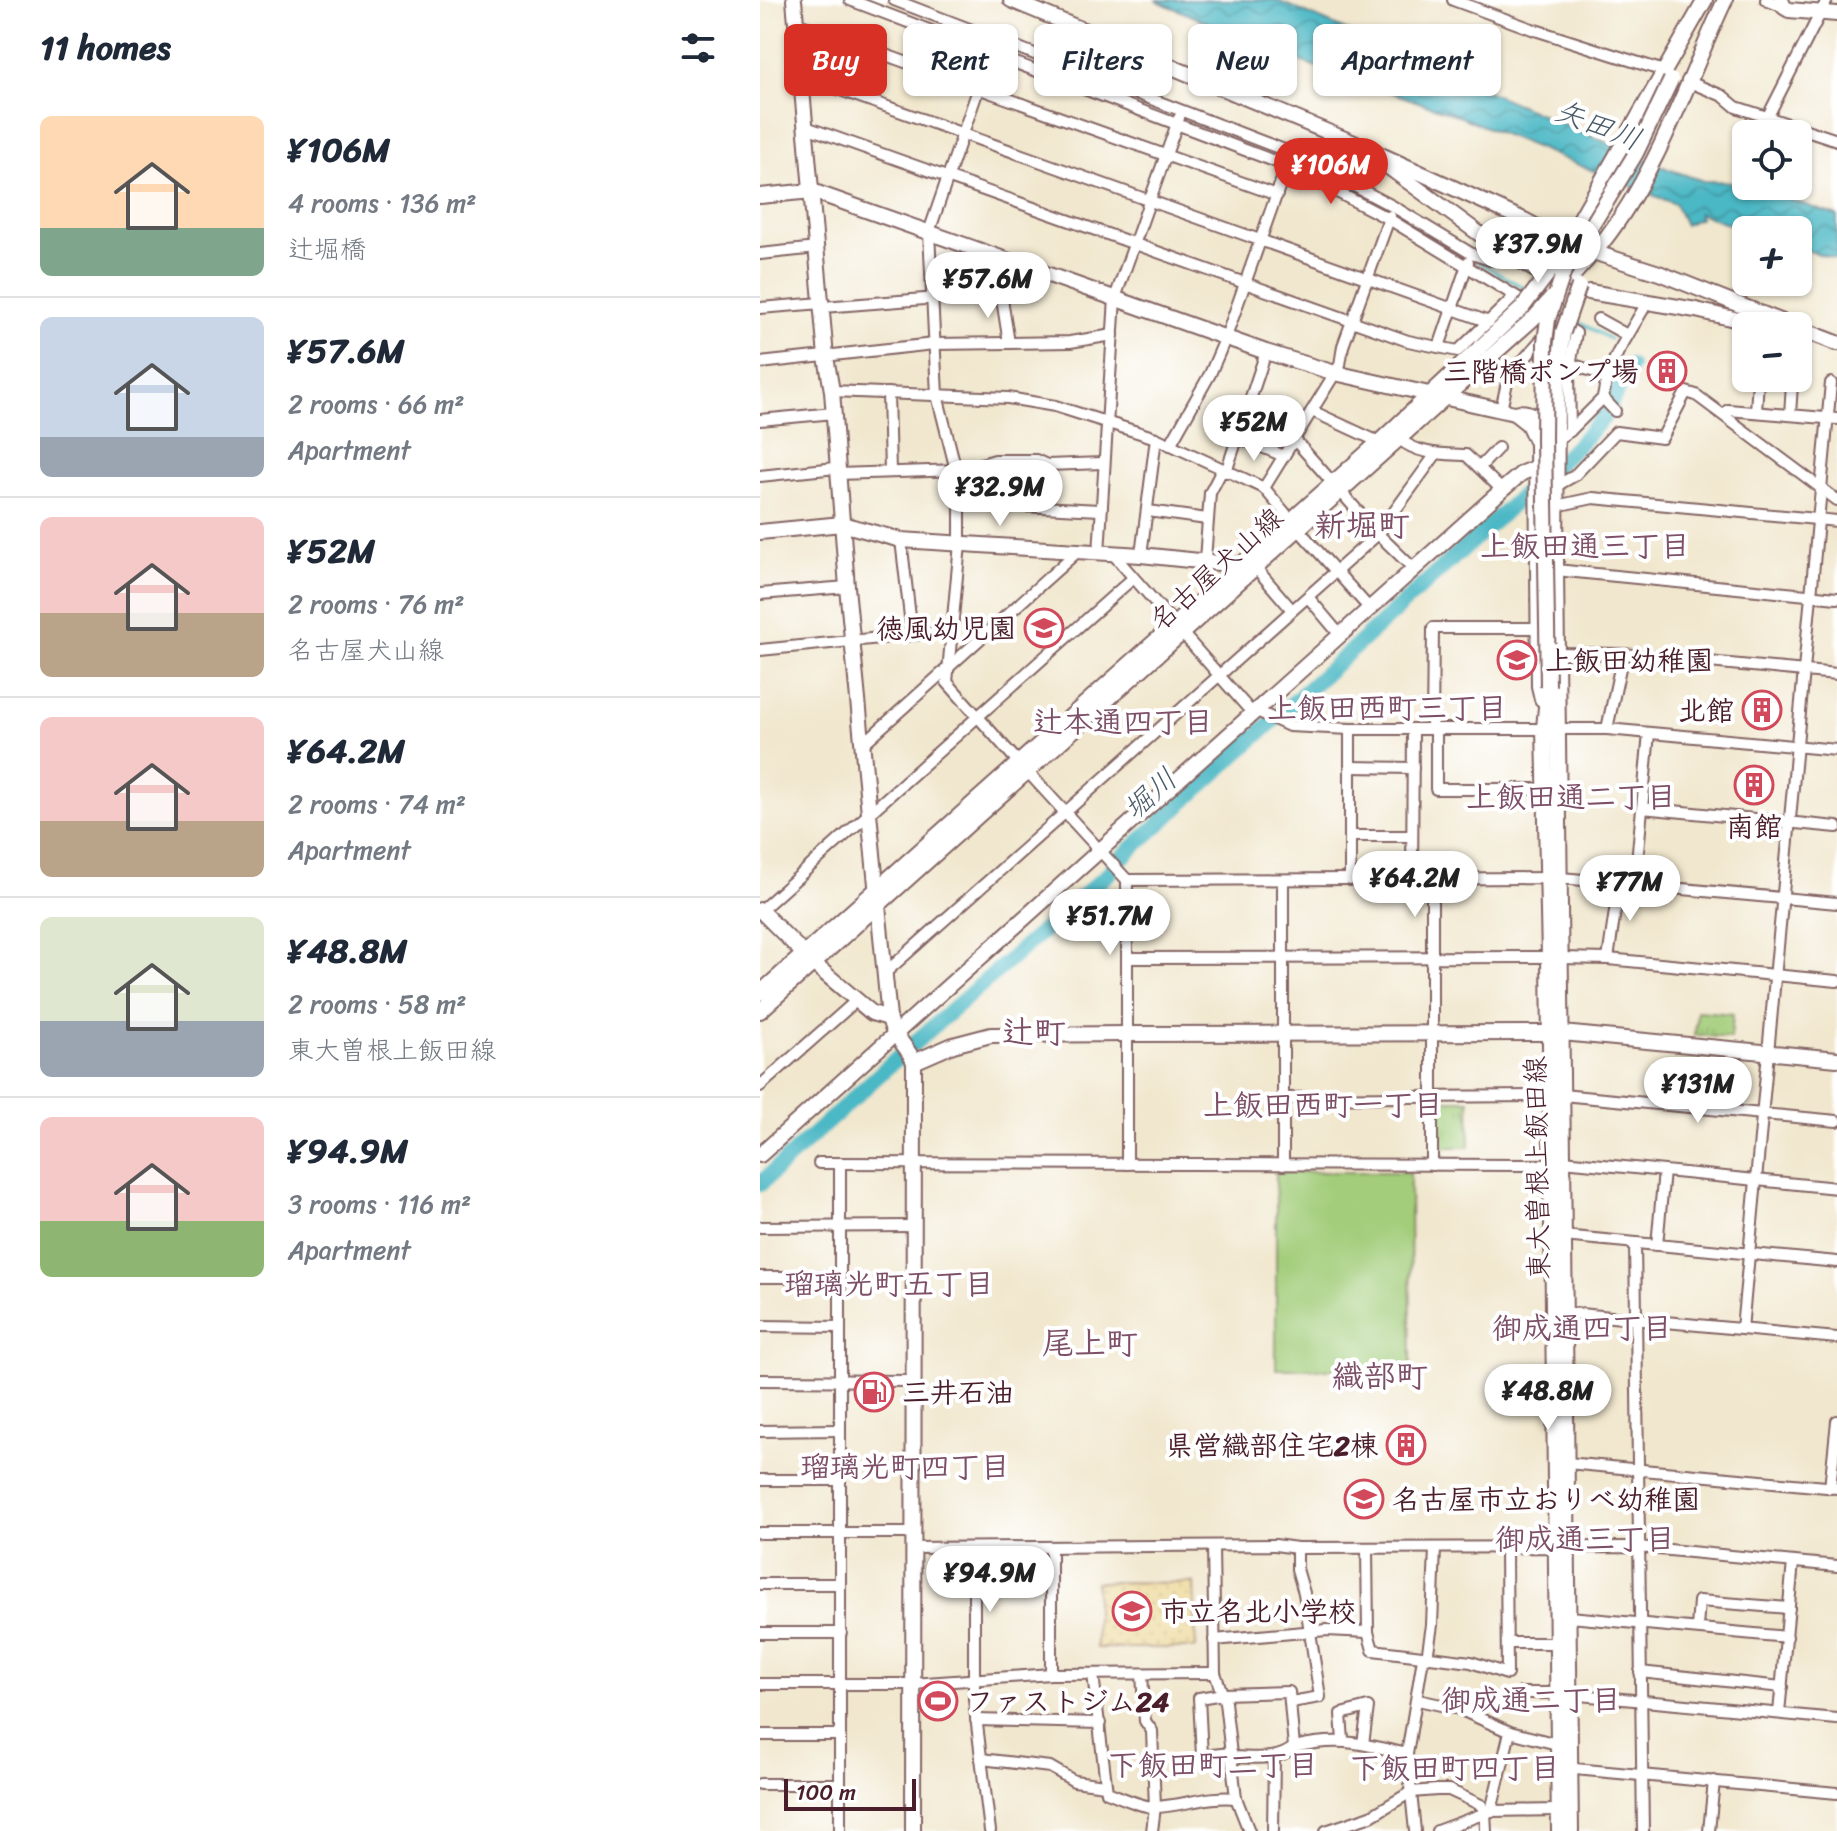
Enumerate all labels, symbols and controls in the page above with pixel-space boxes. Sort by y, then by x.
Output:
text: 11 homes [40,18,171,78]
chip: Buy [784,24,887,96]
chip: Rent [903,24,1018,96]
chip: Filters [1034,24,1172,96]
chip: New [1188,24,1297,96]
chip: Apartment [1313,24,1501,96]
icon: filters [676,26,720,70]
water label: 矢田川 [1546,84,1650,166]
text: ¥106M [288,120,390,180]
map controls [1732,120,1812,392]
button: locate [1732,120,1812,200]
pin: ¥106M [1275,138,1387,206]
text: ¥106M [1292,141,1370,187]
icon: home [104,148,200,244]
text: 4 rooms · 136 m² [288,180,476,226]
button: + [1732,216,1812,296]
pin: ¥37.9M [1473,217,1603,285]
text: ¥37.9M [1494,220,1582,266]
text: 辻堀橋 [288,226,366,272]
pin: ¥57.6M [923,252,1053,320]
text: ¥57.6M [944,255,1033,301]
button: − [1732,312,1812,392]
text: ¥57.6M [288,321,404,381]
place label: 三階橋ポンプ場 [1443,347,1639,396]
icon: home [104,349,200,445]
building icon: 三階橋ポンプ場 [1646,350,1688,392]
text: 2 rooms · 66 m² [288,381,464,427]
pin: ¥52M [1207,395,1301,463]
text: ¥52M [1221,398,1287,444]
text: Apartment [288,427,411,473]
pin: ¥32.9M [935,460,1065,528]
text: ¥32.9M [956,463,1044,509]
street label: 名古屋犬山線 [1137,495,1295,643]
district label: 新堀町 [1314,497,1410,554]
district label: 上飯田通三丁目 [1480,519,1690,573]
text: ¥52M [288,521,375,581]
icon: home [104,549,200,645]
text: 2 rooms · 76 m² [288,581,465,627]
place label: 徳風幼児園 [876,604,1016,653]
school or university icon: 徳風幼児園 [1023,607,1065,649]
text: 名古屋犬山線 [288,627,444,673]
place label: 上飯田幼稚園 [1545,636,1713,685]
school or university icon: 上飯田幼稚園 [1496,639,1538,681]
district label: 上飯田西町三丁目 [1267,681,1507,735]
place label: 北館 [1678,686,1734,735]
building icon: 北館 [1741,689,1783,731]
district label: 辻本通四丁目 [1033,695,1213,749]
text: ¥64.2M [288,721,405,781]
icon: home [104,749,200,845]
water label: 堀川 [1110,754,1190,834]
building icon: 南館 [1733,764,1775,806]
district label: 上飯田通二丁目 [1466,770,1676,824]
text: 2 rooms · 74 m² [288,781,466,827]
place label: 南館 [1726,802,1782,851]
text: Apartment [288,827,411,873]
pin: ¥64.2M [1350,851,1480,919]
text: ¥64.2M [1370,854,1460,900]
pin: ¥77M [1583,855,1677,923]
text: ¥77M [1597,858,1663,904]
pin: ¥51.7M [1045,889,1175,957]
text: ¥51.7M [1067,892,1153,938]
text: ¥48.8M [288,921,407,981]
icon: home [104,949,200,1045]
text: 2 rooms · 58 m² [288,981,466,1027]
district label: 辻町 [1002,1004,1066,1061]
text: 東大曽根上飯田線 [288,1027,496,1073]
street label: 東大曽根上飯田線 [1511,1056,1563,1280]
pin: ¥131M [1642,1057,1754,1125]
text: ¥131M [1662,1060,1734,1106]
district label: 上飯田西町一丁目 [1203,1078,1443,1132]
text: ¥94.9M [288,1121,408,1181]
icon: home [104,1149,200,1245]
text: 3 rooms · 116 m² [288,1181,471,1227]
text: Apartment [288,1227,411,1273]
district label: 瑠璃光町五丁目 [784,1257,994,1311]
district label: 御成通四丁目 [1492,1301,1672,1355]
district label: 尾上町 [1042,1315,1138,1372]
district label: 織部町 [1332,1348,1428,1405]
pin: ¥48.8M [1483,1364,1613,1432]
text: ¥48.8M [1502,1367,1594,1413]
place label: 三井石油 [902,1368,1014,1417]
fuel station icon: 三井石油 [853,1371,895,1413]
place label: 県営織部住宅2棟 [1166,1421,1378,1470]
building icon: 県営織部住宅2棟 [1385,1424,1427,1466]
district label: 瑠璃光町四丁目 [800,1440,1010,1494]
place label: 名古屋市立おりべ幼稚園 [1392,1475,1700,1524]
school or university icon: 名古屋市立おりべ幼稚園 [1343,1478,1385,1520]
district label: 御成通三丁目 [1495,1512,1675,1566]
pin: ¥94.9M [925,1546,1055,1614]
text: ¥94.9M [944,1549,1036,1595]
place label: 市立名北小学校 [1160,1587,1356,1636]
school or university icon: 市立名北小学校 [1111,1590,1153,1632]
district label: 御成通二丁目 [1441,1673,1621,1727]
place label: ファストジム24 [966,1677,1170,1726]
sports icon: ファストジム24 [917,1680,959,1722]
district label: 下飯田町二丁目 [1108,1738,1318,1792]
district label: 下飯田町四丁目 [1350,1741,1560,1795]
text: 100 m [796,1773,856,1812]
scale bar [784,1775,916,1811]

